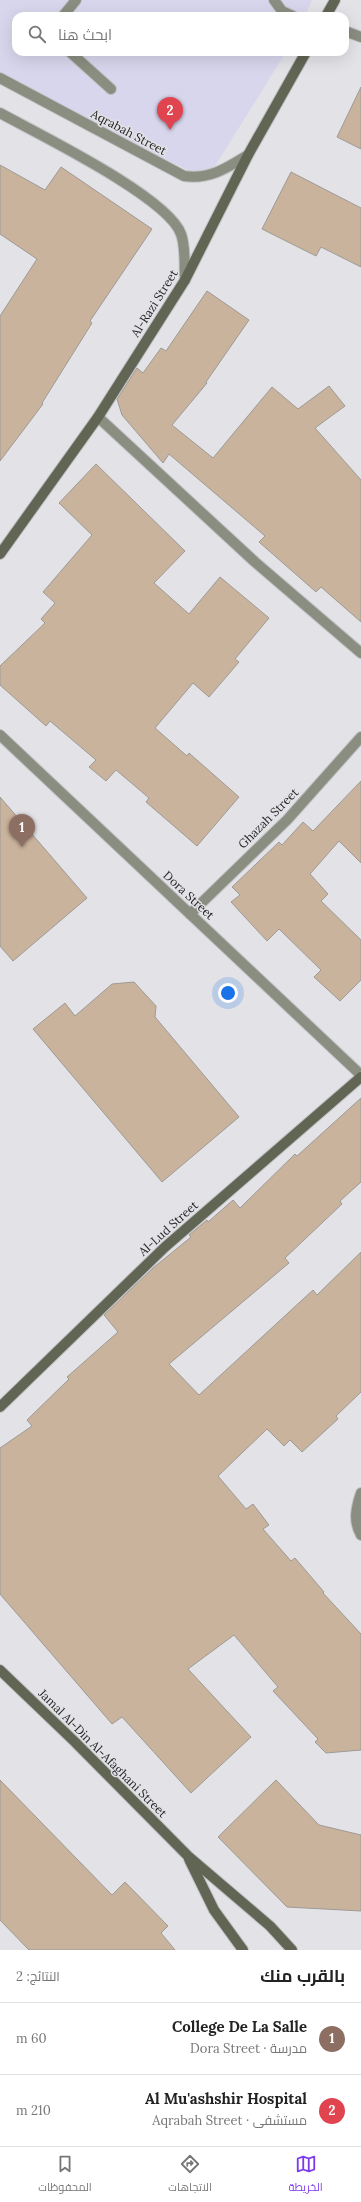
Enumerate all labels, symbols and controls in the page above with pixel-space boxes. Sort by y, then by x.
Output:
search box [12,12,349,56]
icon: search [26,23,48,45]
text: ابحث هنا [58,25,112,44]
pin: 2 [157,97,183,130]
street label: Aqrabah Street [88,105,170,158]
street label: Al-Razi Street [127,266,181,340]
street label: Ghazah Street [235,784,302,851]
pin: 1 [9,814,35,847]
street label: Dora Street [160,868,218,923]
your location [218,983,238,1003]
street label: Al-Lud Street [134,1197,201,1259]
street label: Jamal Al-Din Al-Afaghani Street [35,1685,171,1821]
text: بالقرب منك [260,1965,345,1987]
text: النتائج: 2 [16,1968,60,1985]
text: College De La Salle [172,2017,307,2036]
text: 60 m [16,2030,47,2047]
text: 1 [329,2030,335,2047]
text: مدرسة · Dora Street [190,2040,307,2057]
text: Al Mu'ashshir Hospital [145,2089,307,2108]
text: 210 m [16,2102,51,2119]
text: 2 [329,2102,335,2119]
text: مستشفى · Aqrabah Street [152,2112,307,2129]
tab: المحفوظات [38,2153,92,2197]
tab: الاتجاهات [168,2153,212,2197]
tab: الخريطة [288,2153,323,2197]

